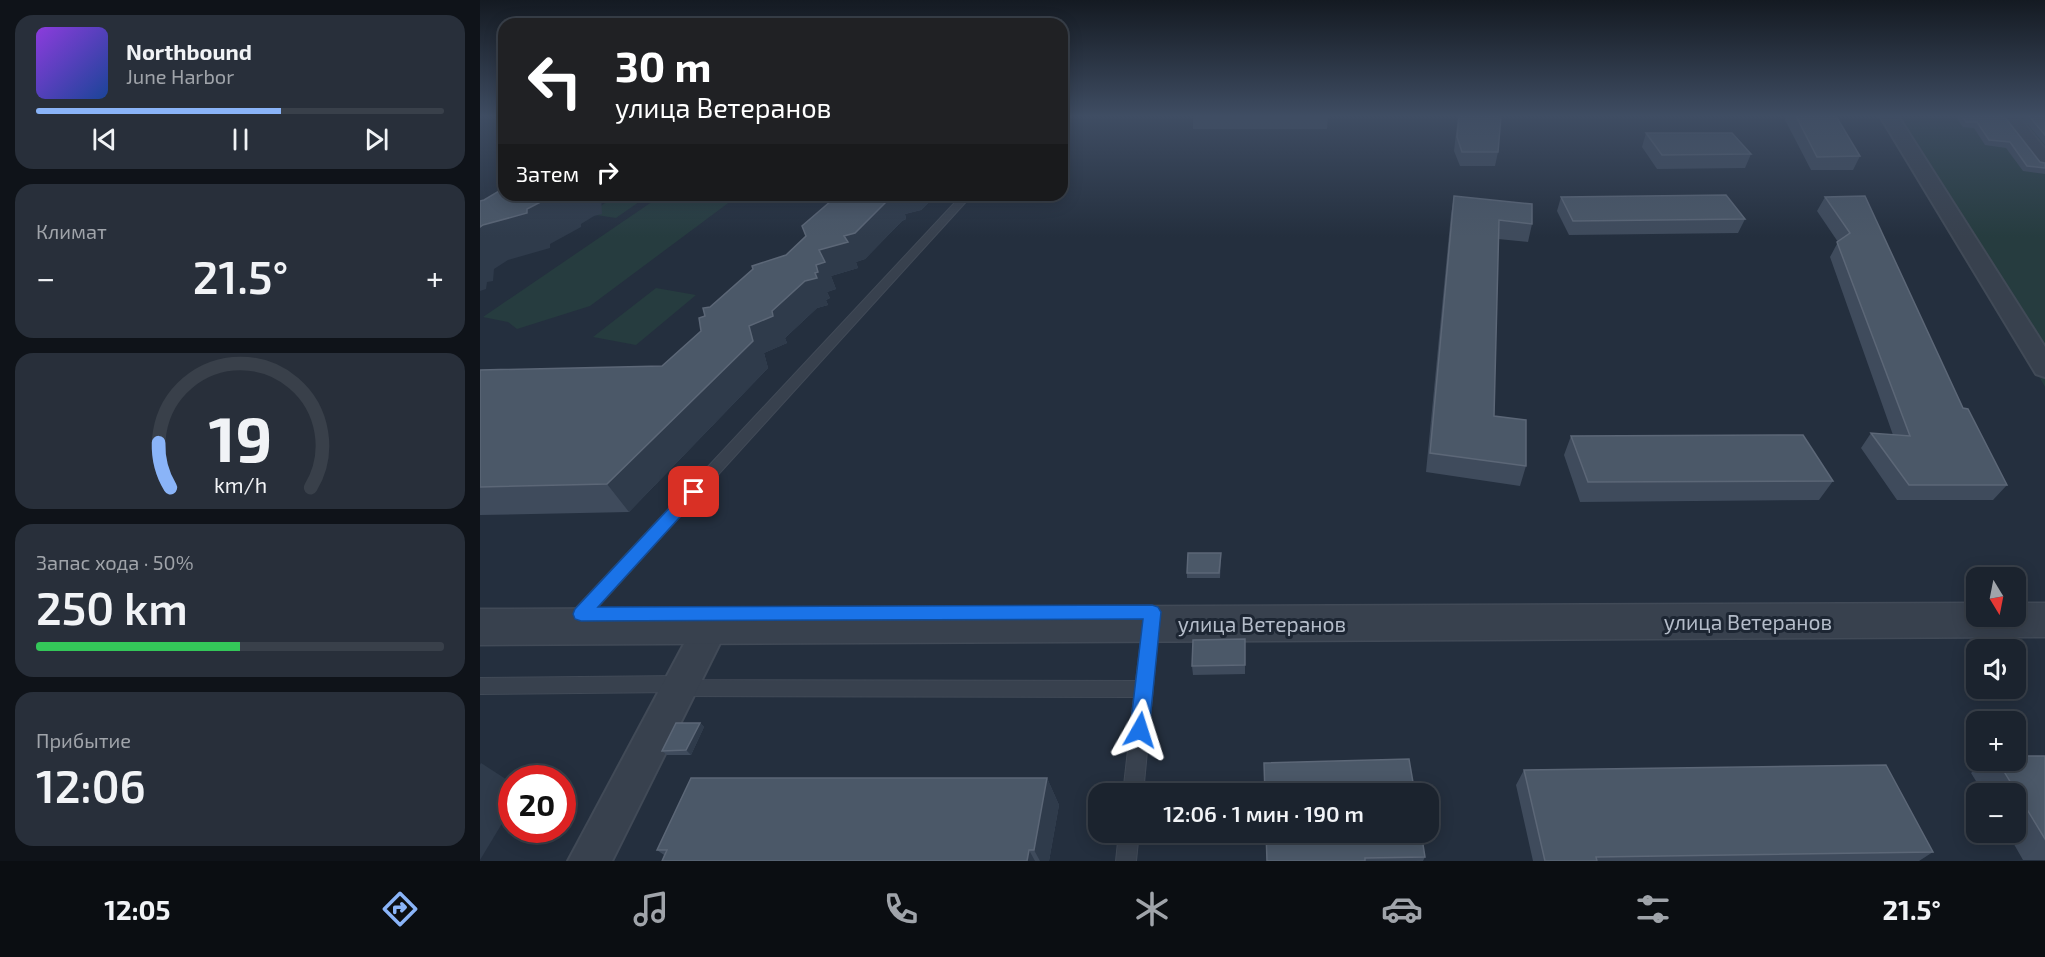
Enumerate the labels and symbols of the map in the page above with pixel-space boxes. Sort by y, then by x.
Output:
pin [668,466,719,517]
north arrow [1966,567,2026,627]
street label: улица Ветеранов [1664,609,1832,635]
street label: улица Ветеранов [1178,611,1346,637]
position arrow [1108,698,1172,762]
speed limit sign: 20 [498,765,576,843]

